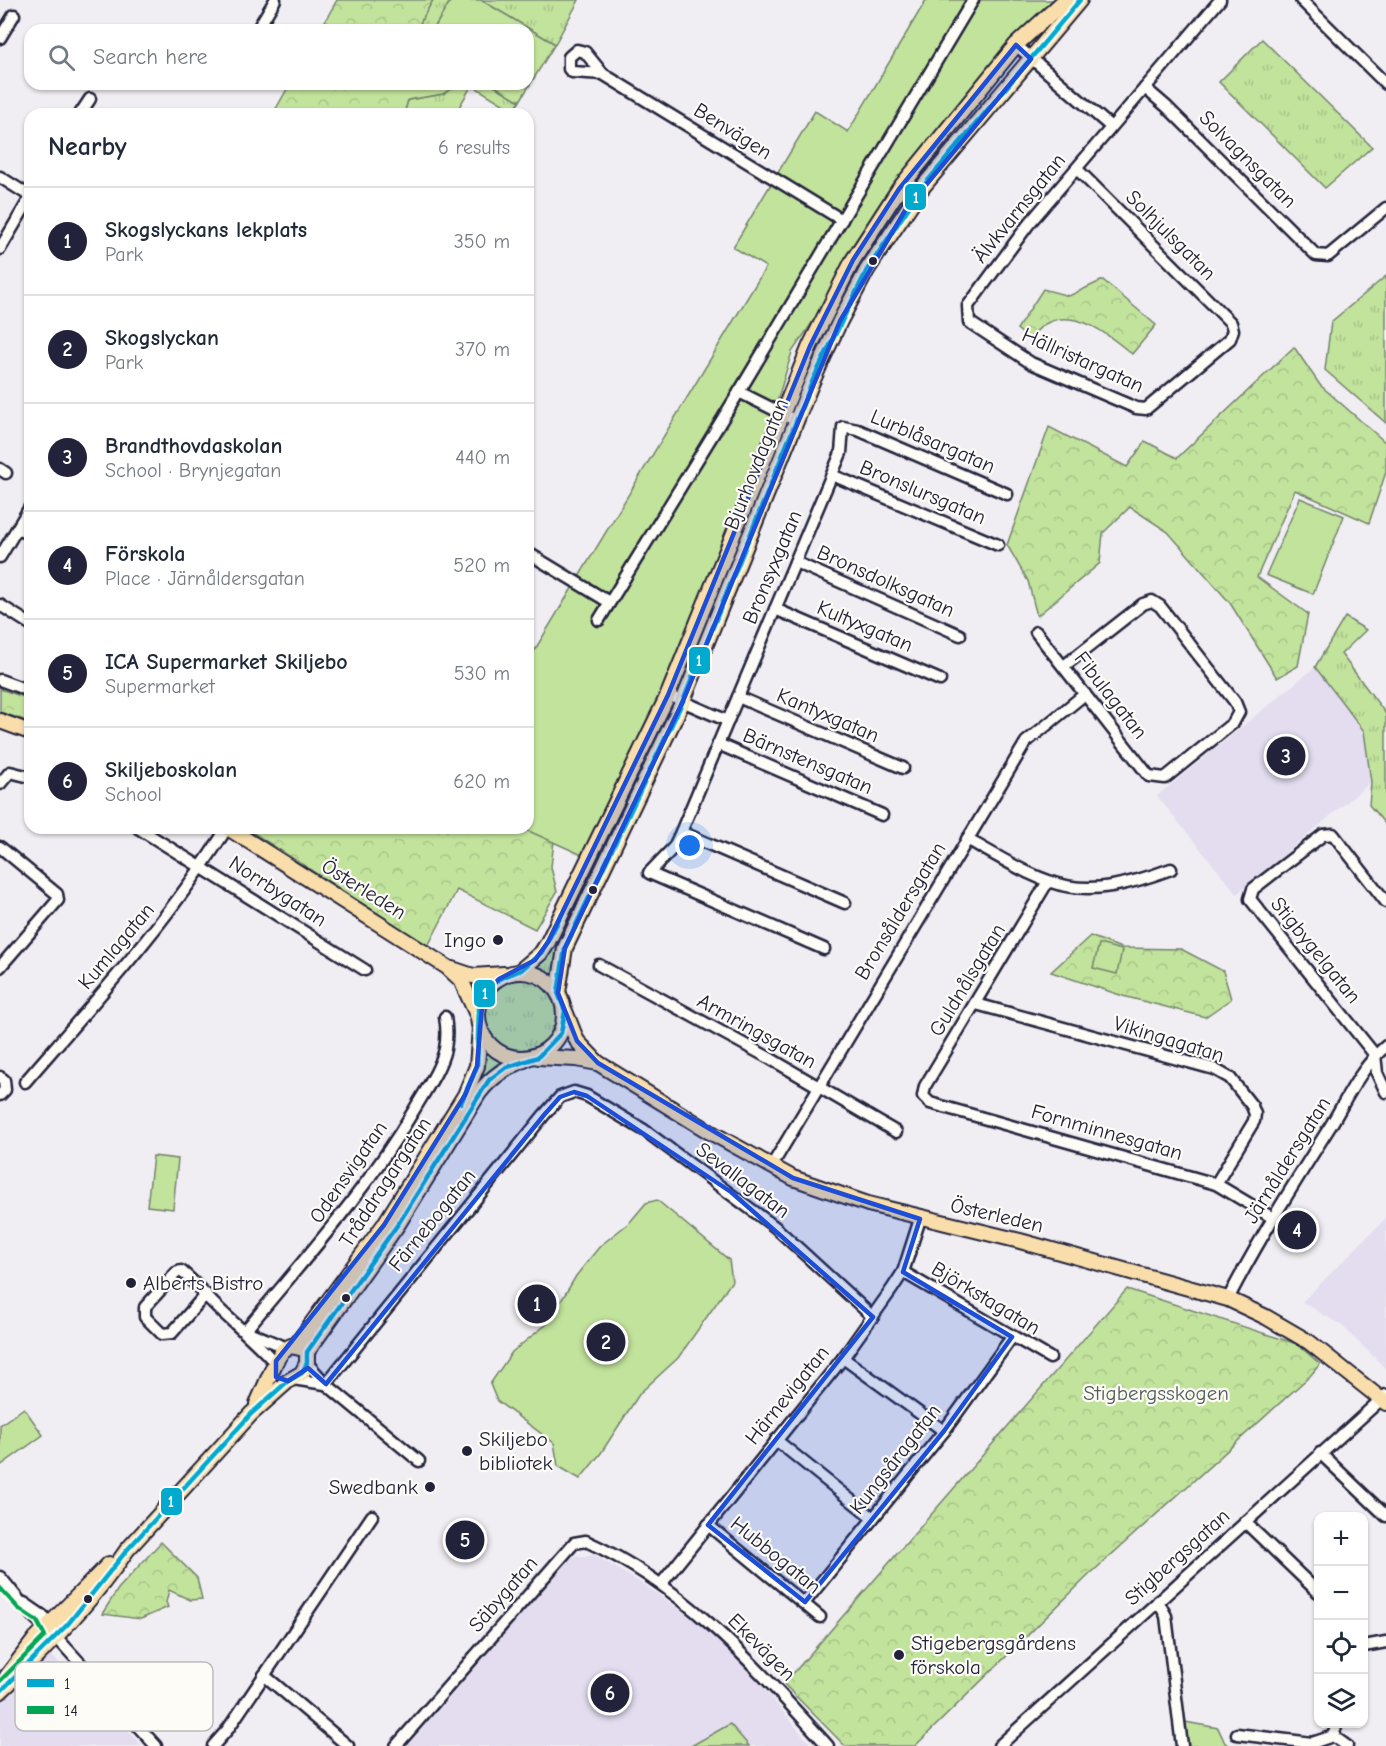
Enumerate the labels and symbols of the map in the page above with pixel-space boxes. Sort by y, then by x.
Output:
street label: Benvägen [689,98,777,164]
street label: Solvagnsgatan [1194,105,1302,213]
street label: Älvkvarnsgatan [968,149,1070,267]
line badge: 1 [904,183,927,211]
street label: Solhjulsgatan [1121,185,1221,285]
text: 1 [913,189,919,207]
unlabelled marker [867,255,879,267]
street label: Hällristargatan [1018,322,1148,398]
street label: Bjurhovdagatan [719,395,793,533]
street label: Lurblåsargatan [867,404,999,478]
street label: Bronslursgatan [856,455,990,529]
street label: Bronsyxgatan [737,507,807,627]
street label: Bronsdolksgatan [814,540,958,622]
street label: Kultyxgatan [813,595,917,657]
line badge: 1 [688,646,711,675]
street label: Fibulagatan [1069,647,1153,743]
text: 1 [696,652,702,670]
street label: Kantyxgatan [773,683,883,747]
street label: Bärnstensgatan [740,723,876,799]
pin: 3 [1266,734,1306,778]
your location [675,831,704,860]
street label: Bronsåldersgatan [849,838,951,984]
street label: Norrbygatan [225,851,331,931]
street label: Österleden [317,854,411,924]
unlabelled marker [587,884,599,896]
street label: Stigbygelgatan [1266,892,1366,1008]
street label: Kumlagatan [73,898,159,994]
street label: Guldnålsgatan [924,919,1010,1041]
place label: Ingo [444,928,486,952]
marker: Ingo [491,933,505,947]
line badge: 1 [473,979,496,1008]
text: 1 [482,985,488,1003]
street label: Armringsgatan [693,988,821,1074]
street label: Vikingagatan [1111,1011,1227,1067]
street label: Järnåldersgatan [1239,1092,1335,1228]
street label: Fornminnesgatan [1029,1099,1185,1165]
street label: Tråddragargatan [334,1113,436,1251]
street label: Odensvigatan [304,1116,392,1228]
street label: Sevallagatan [691,1137,795,1223]
street label: Färnebogatan [384,1164,480,1276]
street label: Österleden [948,1193,1046,1237]
pin: 4 [1278,1208,1316,1252]
street label: Björkstagatan [927,1256,1045,1340]
place label: Alberts Bistro [143,1271,263,1295]
marker: Alberts Bistro [124,1276,138,1290]
pin: 1 [518,1282,556,1326]
unlabelled marker [340,1292,352,1304]
pin: 2 [586,1320,626,1364]
street label: Härnevigatan [740,1341,834,1449]
park label: Stigbergsskogen [1083,1381,1229,1405]
street label: Kungsåragatan [844,1399,946,1519]
place label: Skiljebo bibliotek [479,1427,553,1475]
marker: Skiljebo bibliotek [460,1444,474,1458]
place label: Swedbank [329,1475,418,1499]
marker: Swedbank [423,1480,437,1494]
line badge: 1 [160,1487,183,1516]
text: 1 [168,1493,174,1511]
street label: Stigbergsgatan [1120,1504,1234,1610]
street label: Hubbogatan [726,1511,826,1599]
pin: 5 [446,1518,484,1562]
street label: Säbygatan [464,1551,542,1637]
unlabelled marker [82,1593,94,1605]
street label: Ekevägen [723,1608,801,1686]
place label: Stigebergsgårdens förskola [910,1631,1076,1679]
marker: Stigebergsgårdens förskola [892,1648,906,1662]
legend [15,1662,213,1731]
pin: 6 [590,1670,630,1716]
text: 1 [64,1675,70,1693]
text: 14 [64,1702,78,1720]

